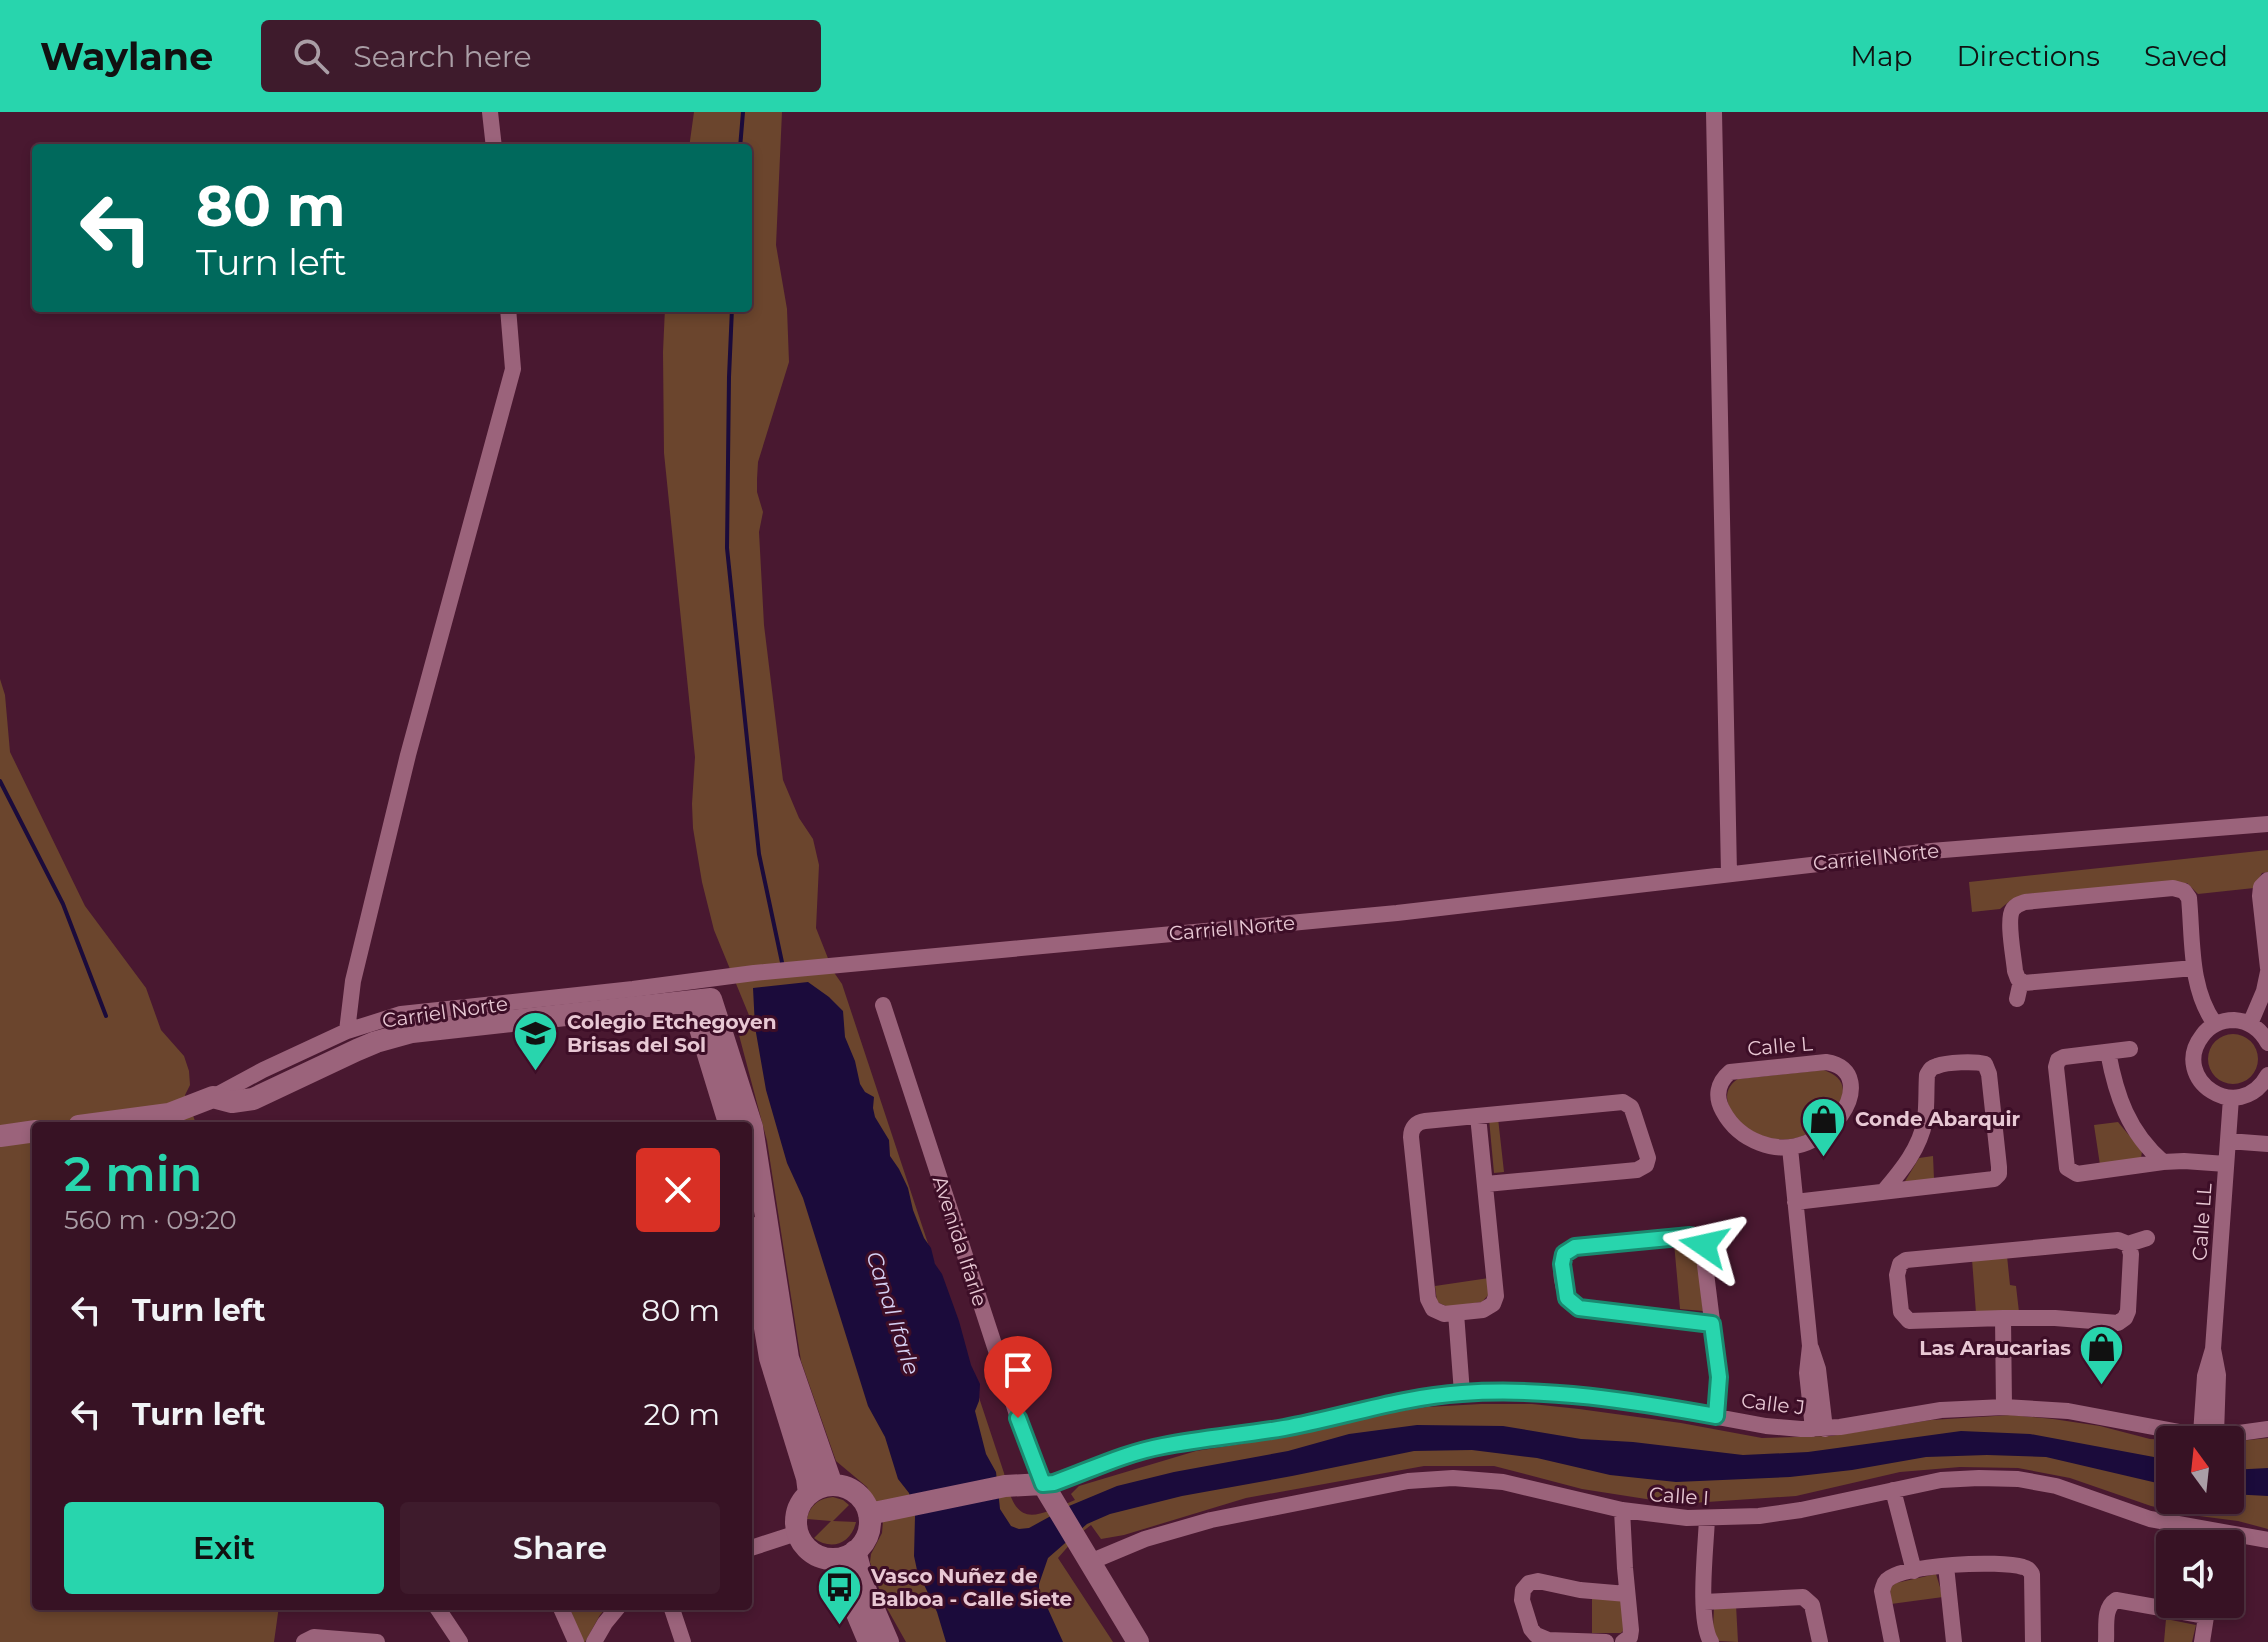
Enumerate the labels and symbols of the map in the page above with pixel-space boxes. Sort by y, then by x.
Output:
street label: Carriel Norte [1812,838,1940,876]
street label: Carriel Norte [1168,911,1296,945]
street label: Carriel Norte [381,991,509,1033]
school or university icon: Colegio Etchegoyen Brisas del Sol [512,1010,560,1073]
place label: Colegio Etchegoyen Brisas del Sol [567,1010,776,1057]
street label: Calle L [1746,1031,1814,1061]
shop icon: Conde Abarquir [1800,1095,1848,1158]
place label: Conde Abarquir [1855,1107,2021,1131]
street label: Avenida Ifarle [928,1173,992,1309]
street label: Calle LL [2187,1182,2217,1261]
position arrow [1662,1203,1746,1287]
water label: Canal Ifarle [860,1248,926,1378]
shop icon: Las Araucarias [2078,1324,2126,1387]
pin [984,1336,1052,1418]
place label: Las Araucarias [1919,1336,2071,1360]
street label: Calle J [1740,1388,1806,1420]
north arrow [2156,1426,2244,1514]
street label: Calle I [1648,1482,1710,1510]
bus stop icon: Vasco Nuñez de Balboa - Calle Siete [816,1563,864,1626]
place label: Vasco Nuñez de Balboa - Calle Siete [870,1564,1072,1611]

